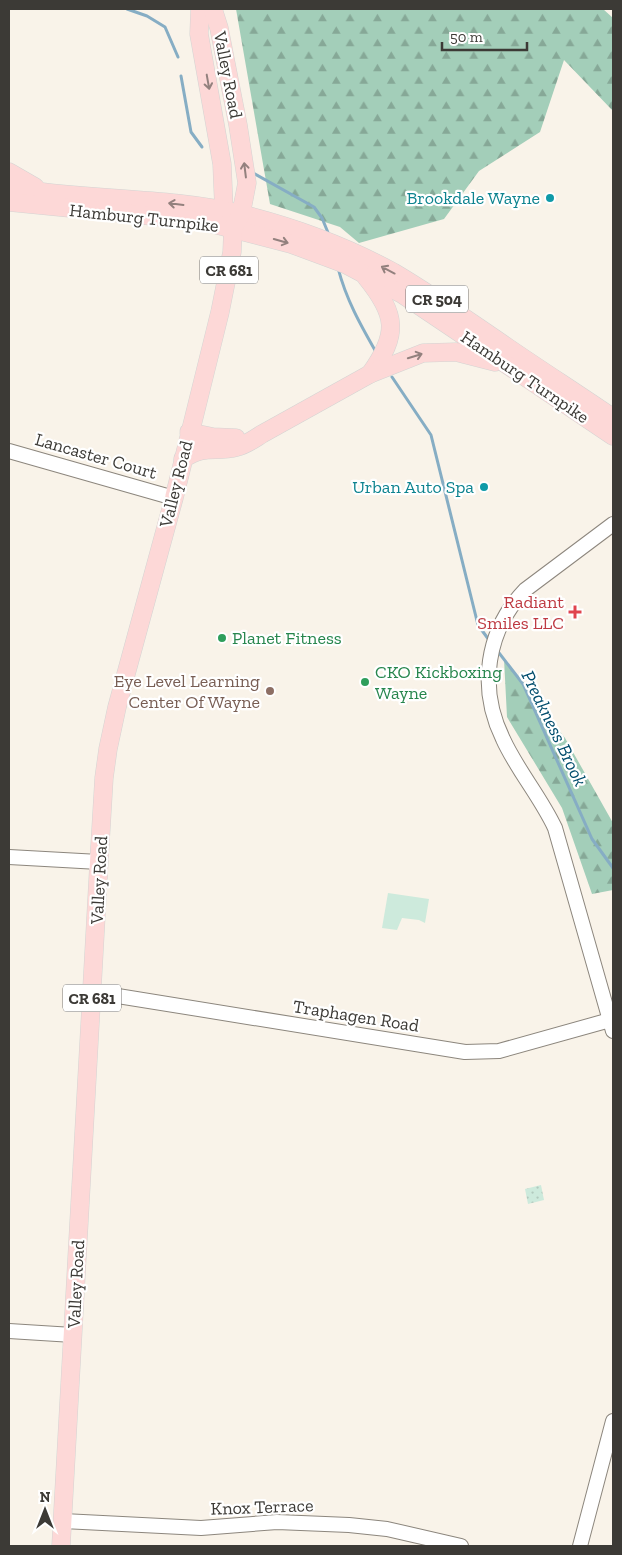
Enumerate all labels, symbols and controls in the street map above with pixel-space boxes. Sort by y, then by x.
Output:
scale bar [442,20,527,52]
street label: Valley Road [209,28,247,121]
text: 50 m [450,28,483,46]
one-way arrow [203,74,213,90]
one-way arrow [240,162,250,178]
place label: Brookdale Wayne [406,187,540,209]
marker: Brookdale Wayne [544,192,556,204]
street label: Hamburg Turnpike [68,199,220,237]
one-way arrow [168,199,184,209]
one-way arrow [272,236,288,246]
road number: CR 681 [200,256,258,284]
one-way arrow [381,265,396,274]
road number: CR 504 [406,286,468,312]
street label: Hamburg Turnpike [457,326,593,428]
one-way arrow [407,351,423,360]
street label: Lancaster Court [33,428,160,484]
street label: Valley Road [154,438,197,531]
place label: Urban Auto Spa [352,476,474,498]
marker: Urban Auto Spa [478,481,490,493]
place label: Radiant Smiles LLC [477,591,564,634]
marker: Radiant Smiles LLC [568,605,582,619]
place label: Planet Fitness [232,627,342,649]
marker: Planet Fitness [216,632,228,644]
place label: CKO Kickboxing Wayne [375,661,502,704]
water label: Preakness Brook [517,667,593,790]
place label: Eye Level Learning Center Of Wayne [114,670,260,713]
marker: CKO Kickboxing Wayne [359,676,371,688]
marker: Eye Level Learning Center Of Wayne [264,685,276,697]
street label: Valley Road [86,835,112,926]
road number: CR 681 [63,984,121,1011]
street label: Traphagen Road [291,995,421,1037]
street label: Valley Road [63,1239,89,1330]
north arrow [20,1485,70,1535]
text: N [40,1489,51,1506]
street label: Knox Terrace [210,1494,314,1520]

